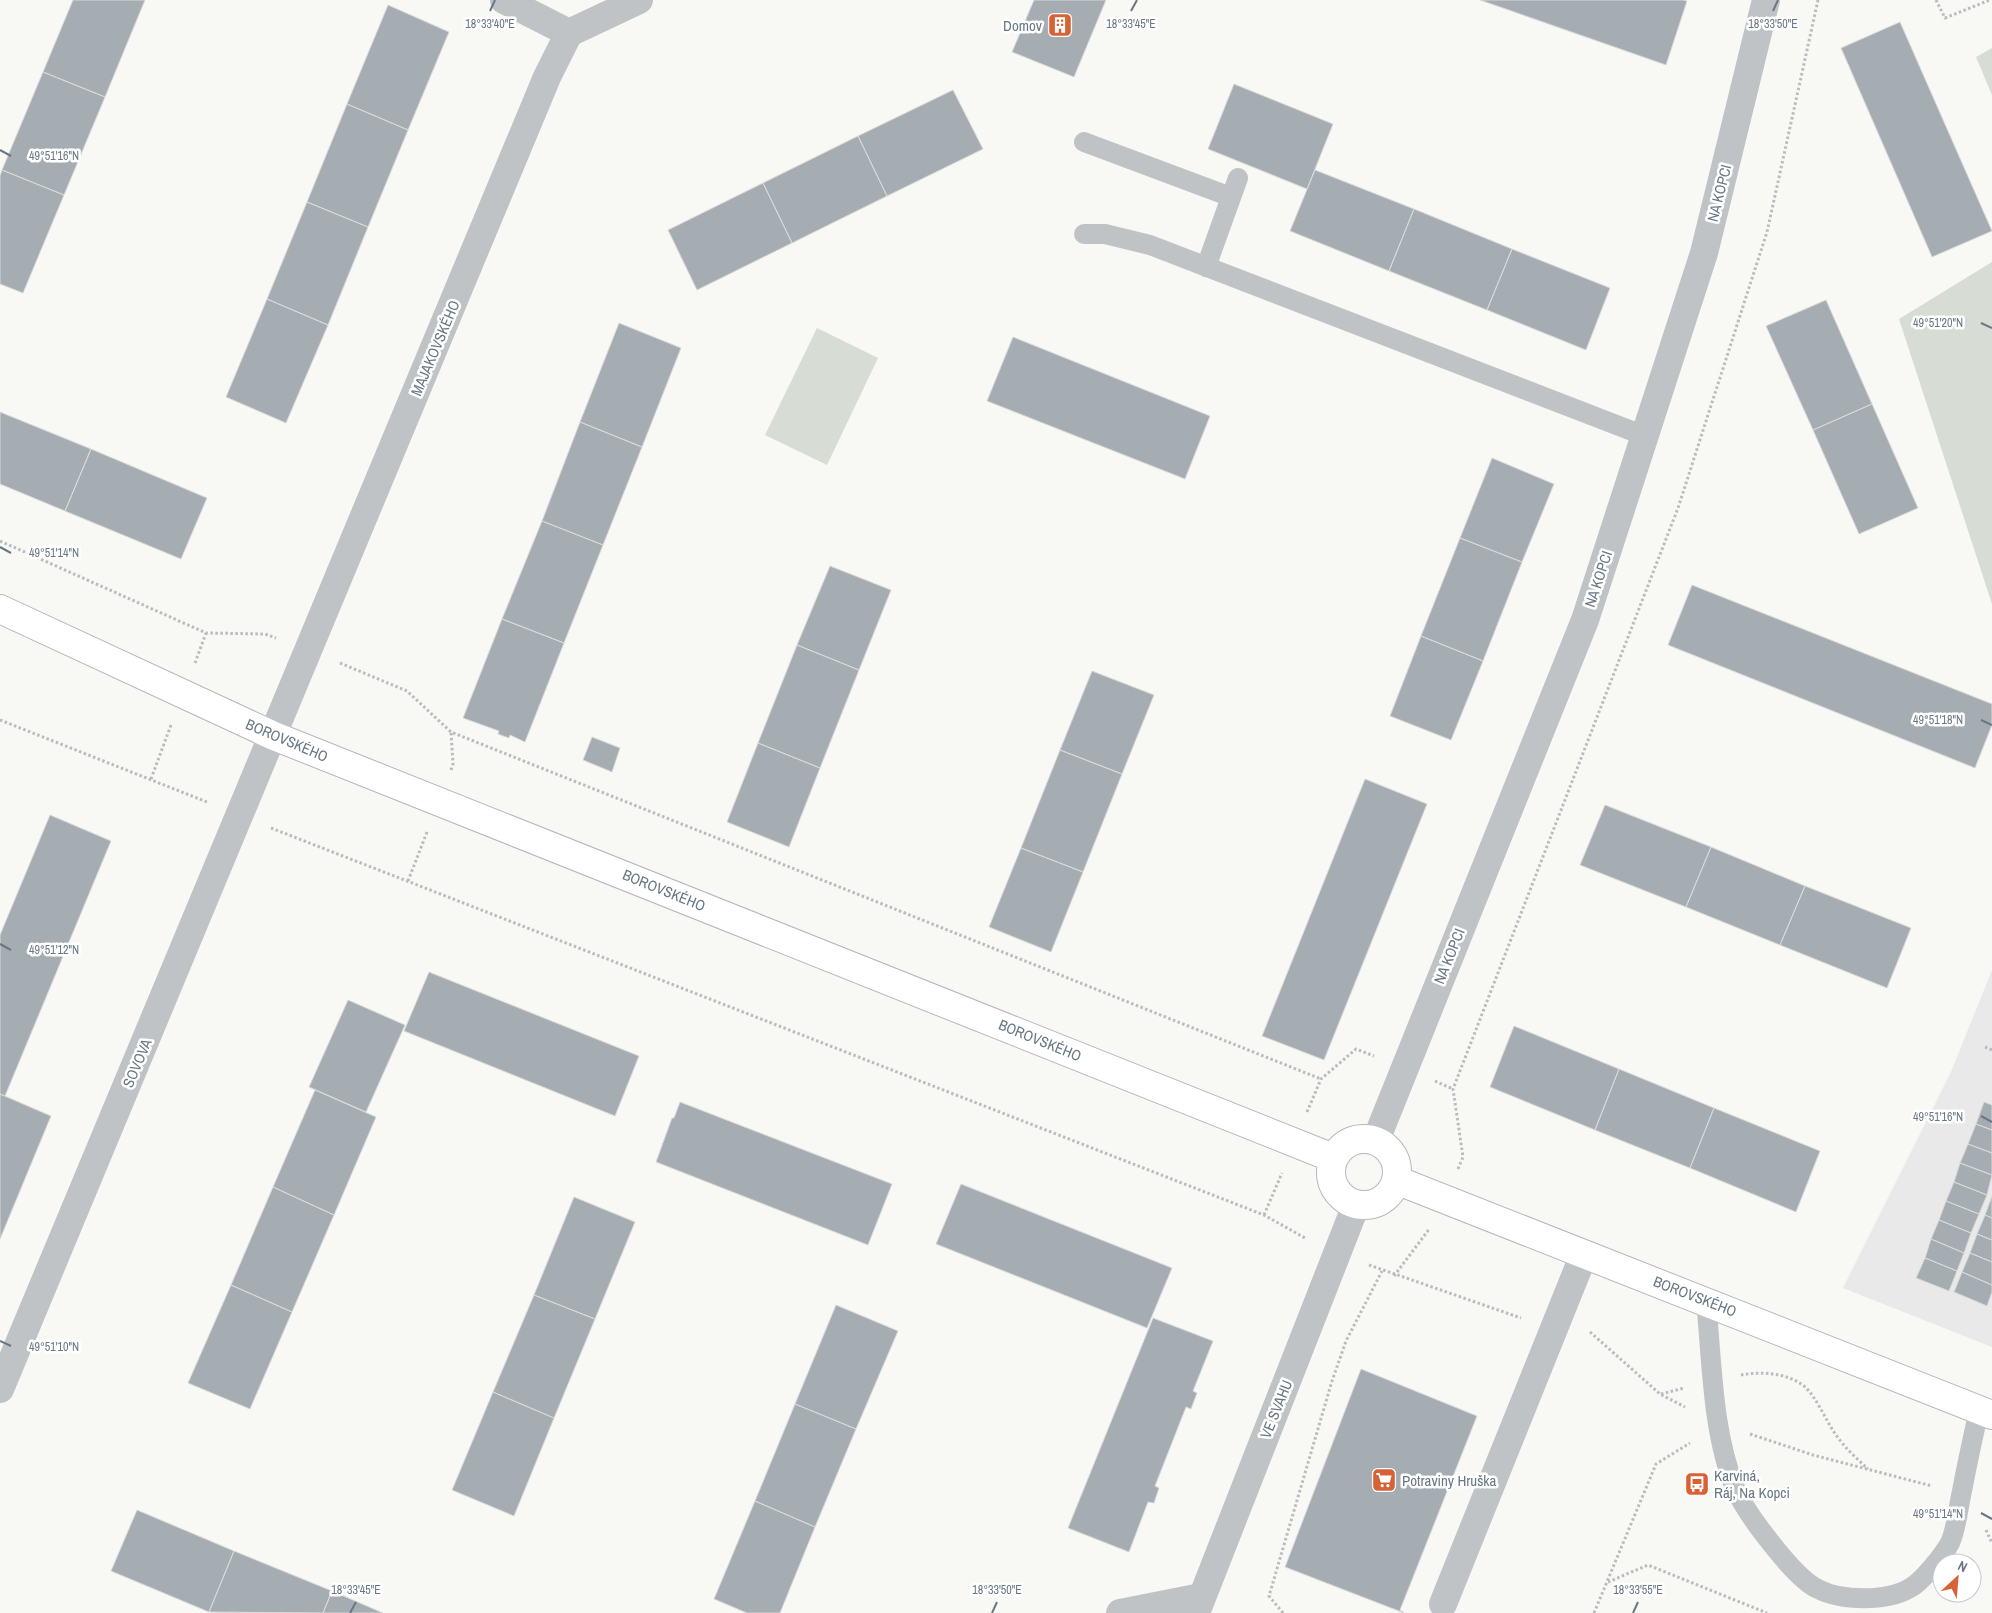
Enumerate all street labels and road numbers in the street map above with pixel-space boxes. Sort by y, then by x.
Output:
street label: NA KOPCI [1702,162,1736,224]
street label: MAJAKOVSKÉHO [405,297,465,399]
street label: NA KOPCI [1579,548,1617,610]
street label: BOROVSKÉHO [243,713,331,767]
street label: BOROVSKÉHO [620,864,708,916]
street label: NA KOPCI [1428,925,1470,987]
street label: BOROVSKÉHO [996,1014,1084,1066]
street label: SOVOVA [117,1035,157,1091]
street label: BOROVSKÉHO [1650,1271,1740,1321]
street label: VE SVAHU [1255,1377,1297,1441]

